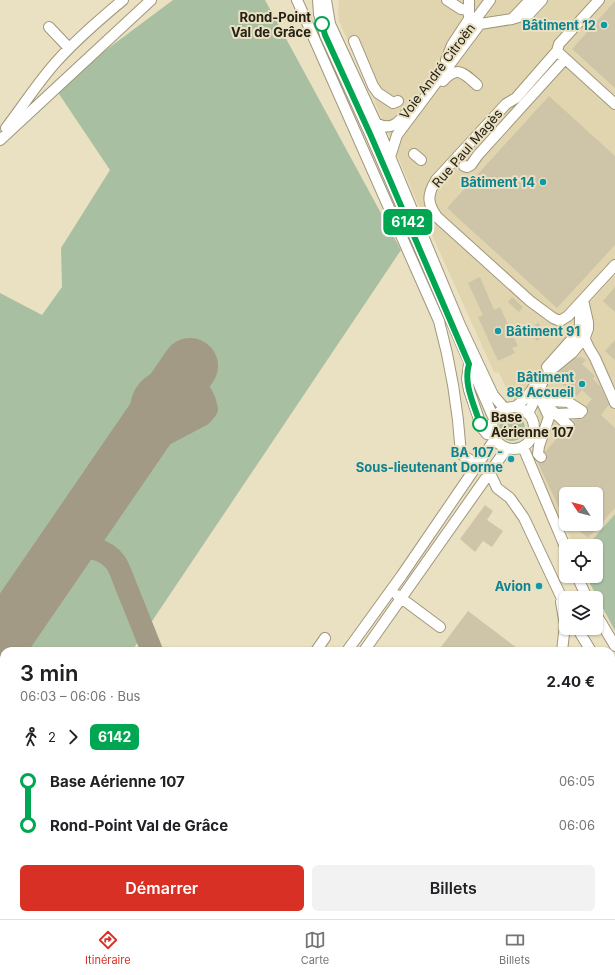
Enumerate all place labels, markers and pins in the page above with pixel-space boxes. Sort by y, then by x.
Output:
place label: Rond-Point Val de Grâce [231,9,311,40]
marker: Rond-Point Val de Grâce [314,16,330,32]
place label: Bâtiment 12 [522,17,596,33]
marker: Bâtiment 12 [599,20,609,30]
place label: Bâtiment 14 [461,174,535,190]
marker: Bâtiment 14 [538,177,548,187]
place label: Bâtiment 91 [506,323,580,339]
marker: Bâtiment 91 [493,326,503,336]
place label: Bâtiment 88 Accueil [506,369,574,400]
marker: Bâtiment 88 Accueil [577,379,587,389]
place label: Base Aérienne 107 [491,409,574,440]
marker: Base Aérienne 107 [472,416,488,432]
place label: BA 107 - Sous-lieutenant Dorme [356,444,503,475]
marker: BA 107 - Sous-lieutenant Dorme [506,454,516,464]
place label: Avion [495,578,531,594]
marker: Avion [534,581,544,591]

